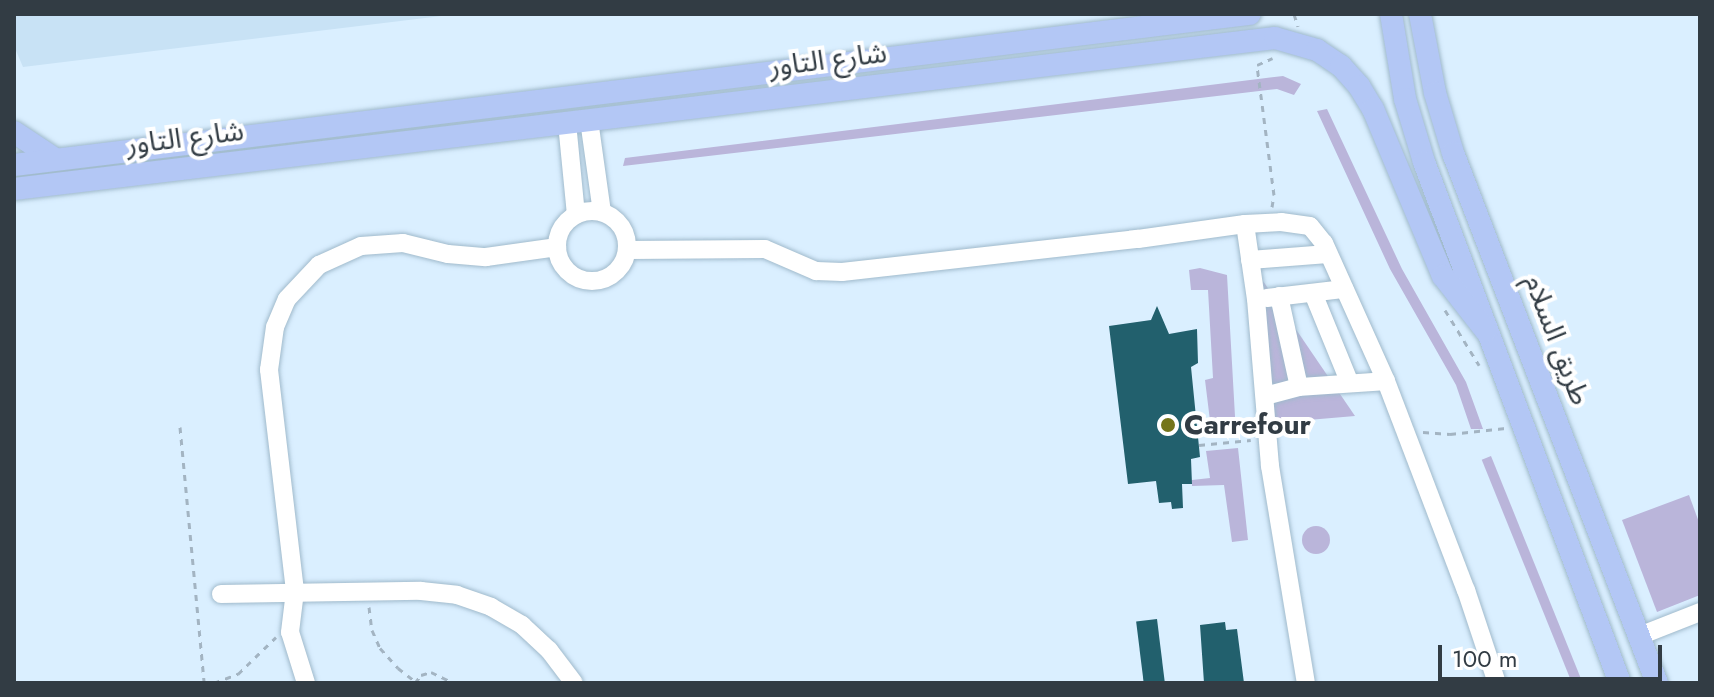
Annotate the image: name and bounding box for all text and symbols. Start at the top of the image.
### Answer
street label: شارع التاور [767,36,889,84]
street label: شارع التاور [124,114,246,162]
street label: طريق السلام [1517,270,1597,410]
place label: Carrefour [1184,408,1311,442]
marker: Carrefour [1159,416,1177,434]
scale bar [1442,629,1666,679]
text: 100 m [1452,641,1518,676]

